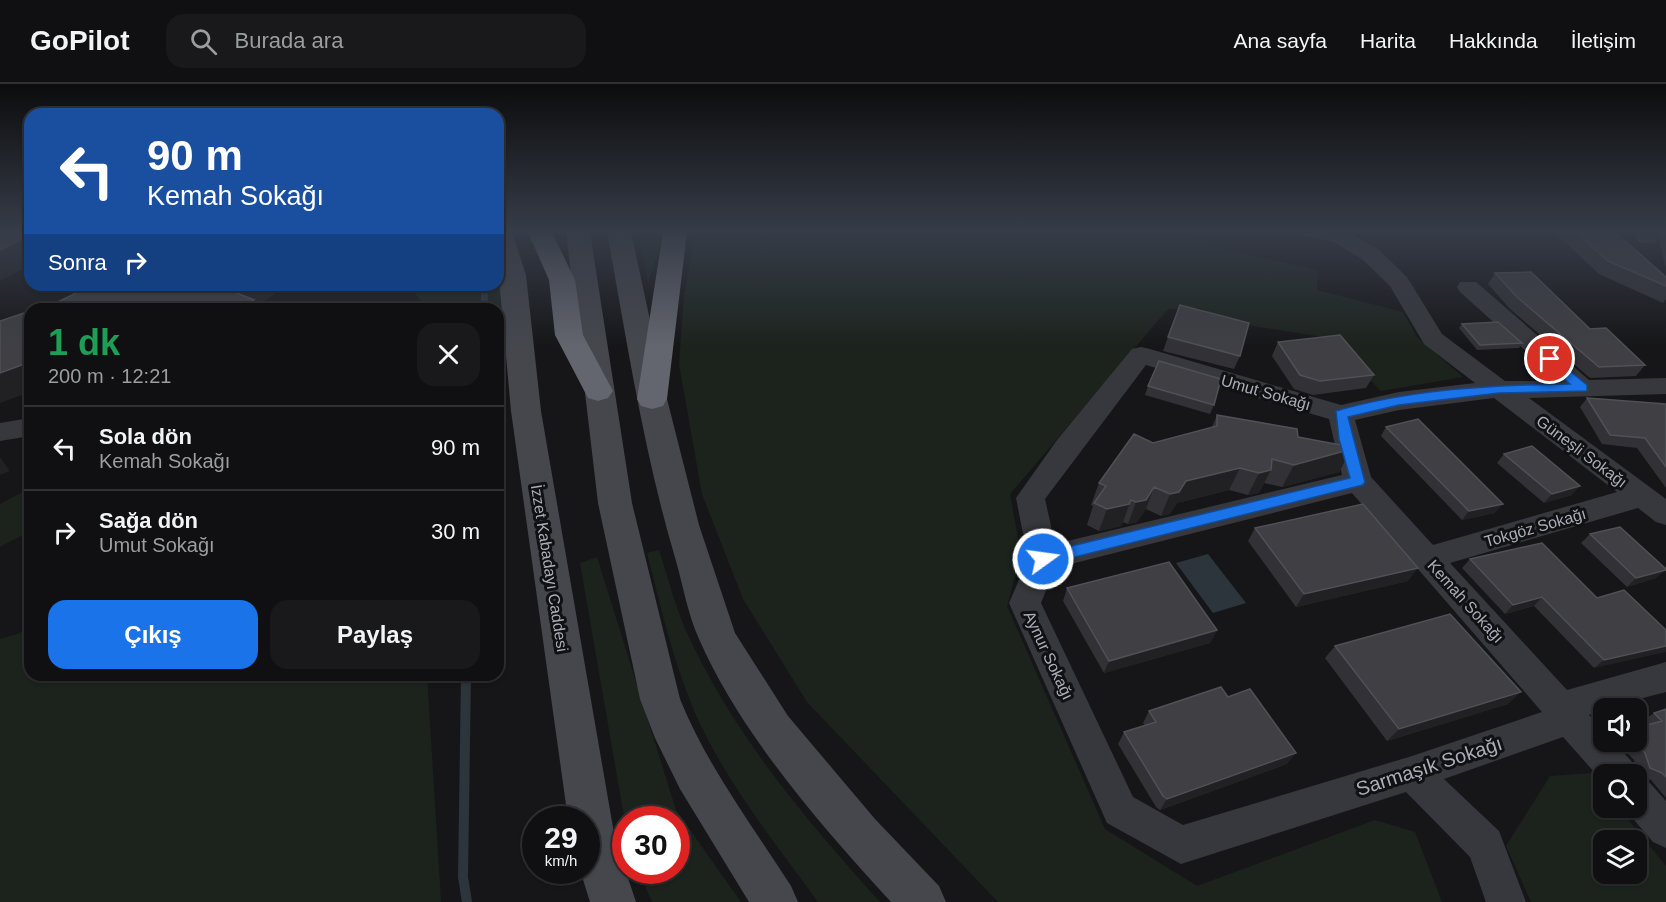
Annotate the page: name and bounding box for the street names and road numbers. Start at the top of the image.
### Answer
street label: Umut Sokağı [1219,372,1313,413]
street label: Güneşli Sokağı [1533,412,1630,491]
street label: İzzet Kabadayı Caddesi [528,483,572,653]
street label: Tokgöz Sokağı [1482,505,1588,550]
street label: Kemah Sokağı [1424,557,1507,646]
street label: Aynur Sokağı [1021,608,1076,702]
street label: Sarmaşık Sokağı [1353,732,1505,800]

